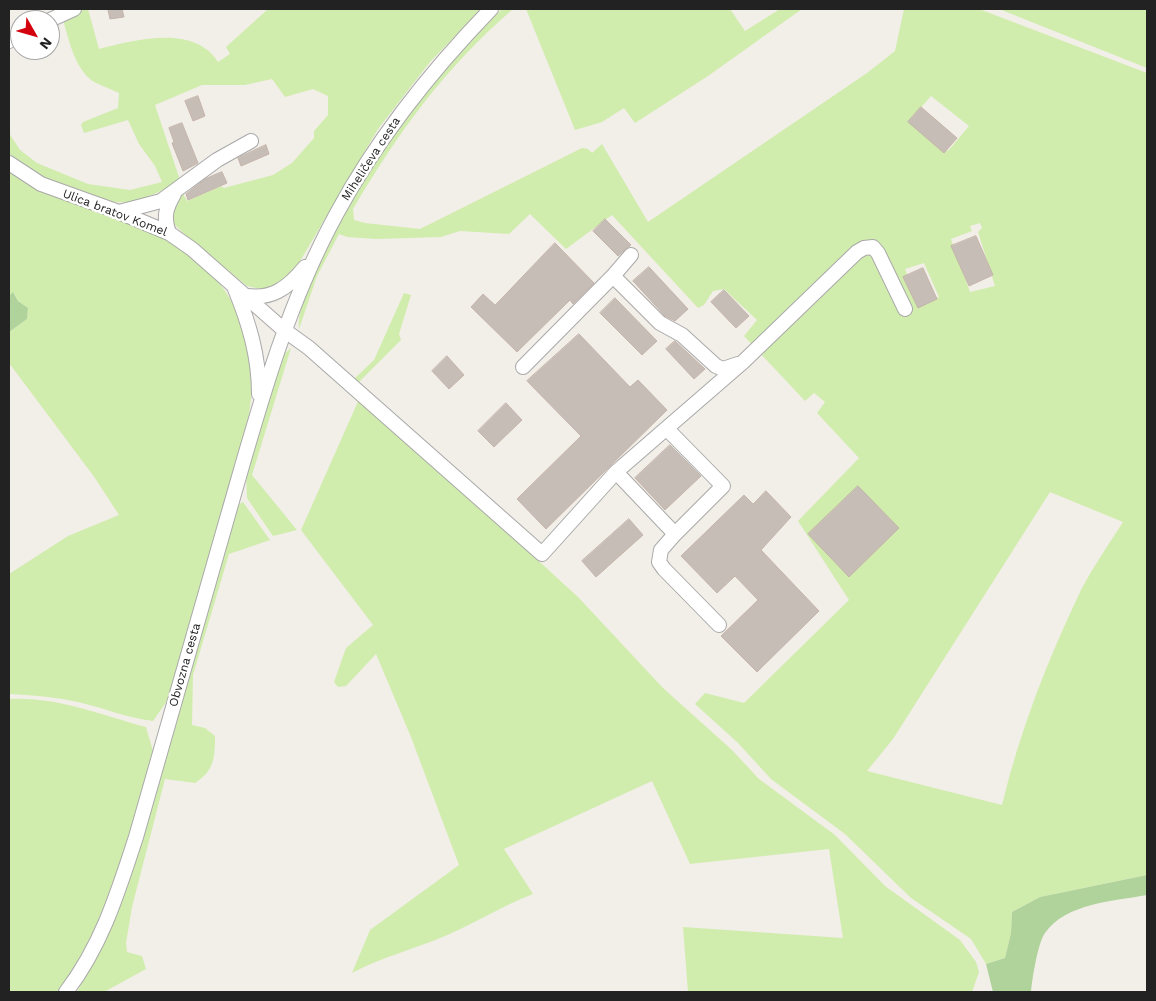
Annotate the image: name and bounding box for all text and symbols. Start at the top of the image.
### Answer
north arrow [10,10,60,60]
text: N [37,35,56,53]
street label: Miheličeva cesta [339,114,403,204]
street label: Ulica bratov Komel [61,186,169,240]
street label: Obvozna cesta [166,622,204,708]

